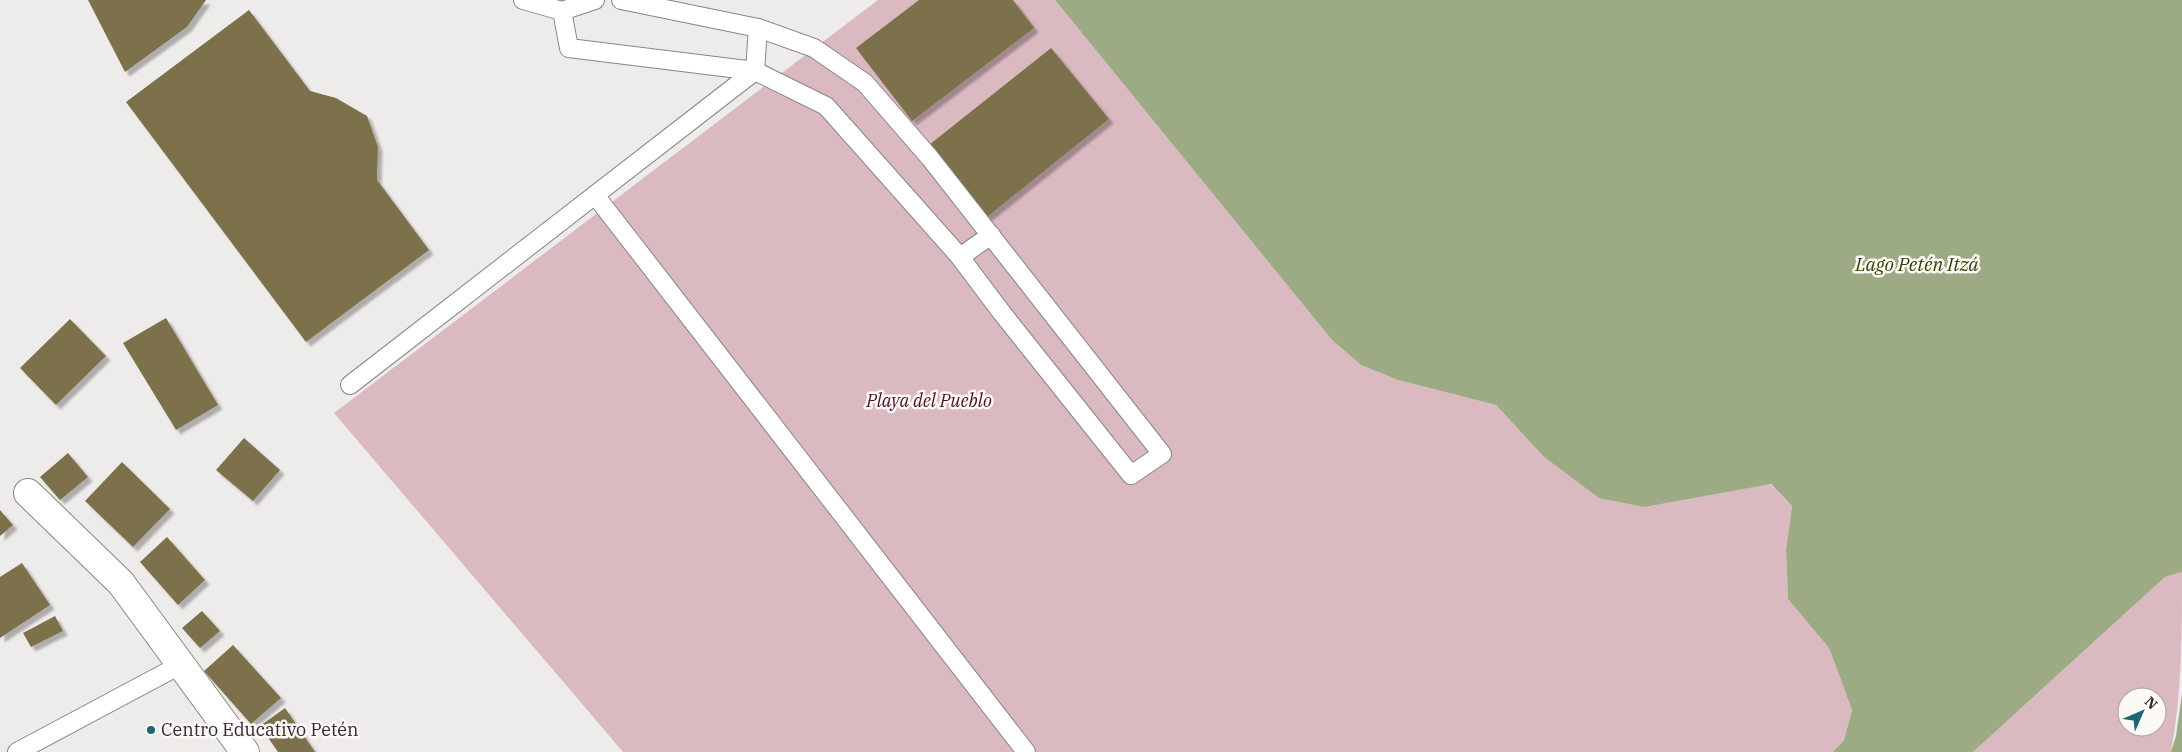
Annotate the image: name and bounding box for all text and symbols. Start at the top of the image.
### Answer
water label: Lago Petén Itzá [1854,252,1979,276]
park label: Playa del Pueblo [865,389,992,412]
north arrow [2117,687,2167,737]
text: N [2141,693,2161,713]
place label: Centro Educativo Petén [161,718,358,741]
marker: Centro Educativo Petén [145,724,157,736]

